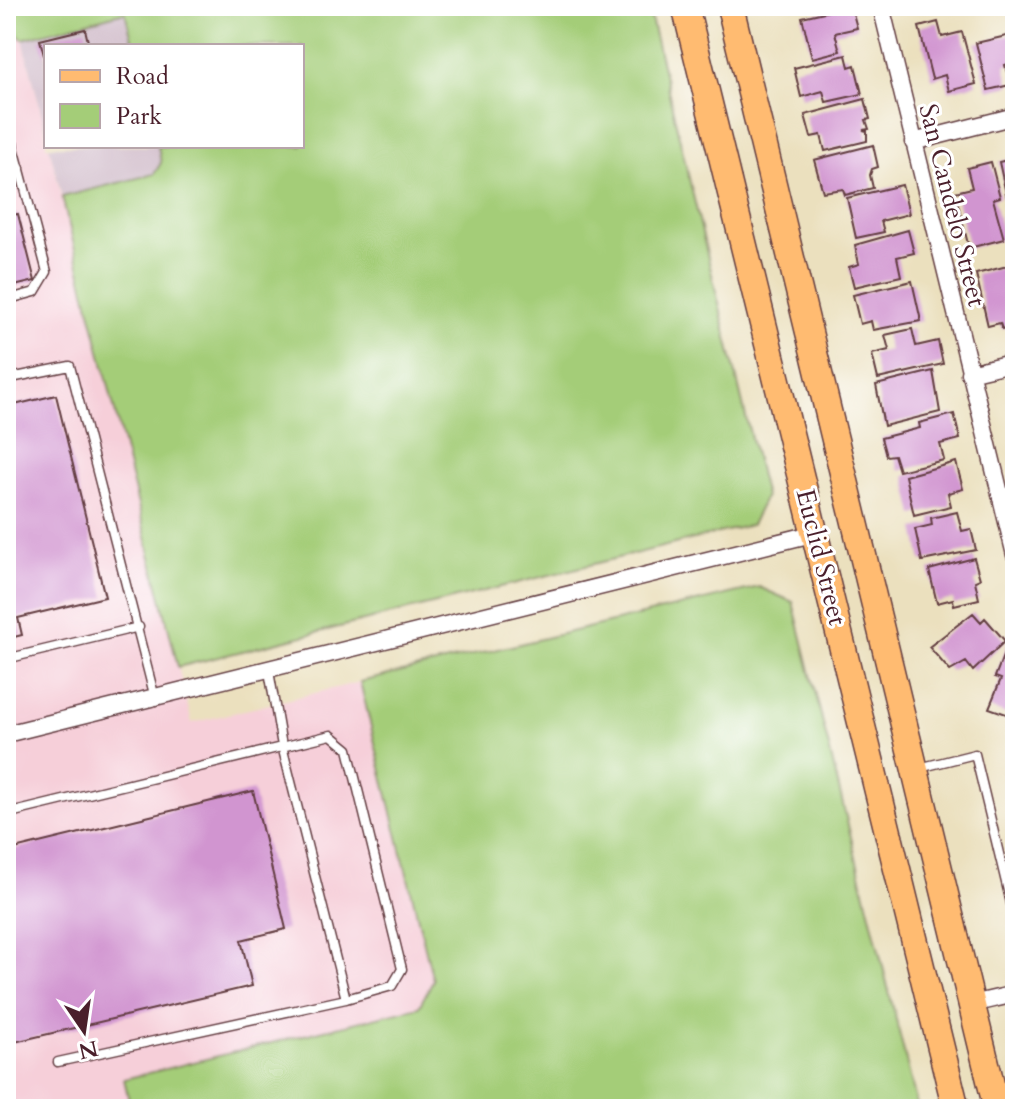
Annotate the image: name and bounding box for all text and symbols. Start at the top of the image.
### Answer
legend [44,44,304,148]
text: Road [116,60,169,93]
text: Park [116,100,162,133]
street label: San Candelo Street [910,100,995,310]
street label: Euclid Street [788,485,855,629]
north arrow [44,991,124,1071]
text: N [76,1033,101,1066]

